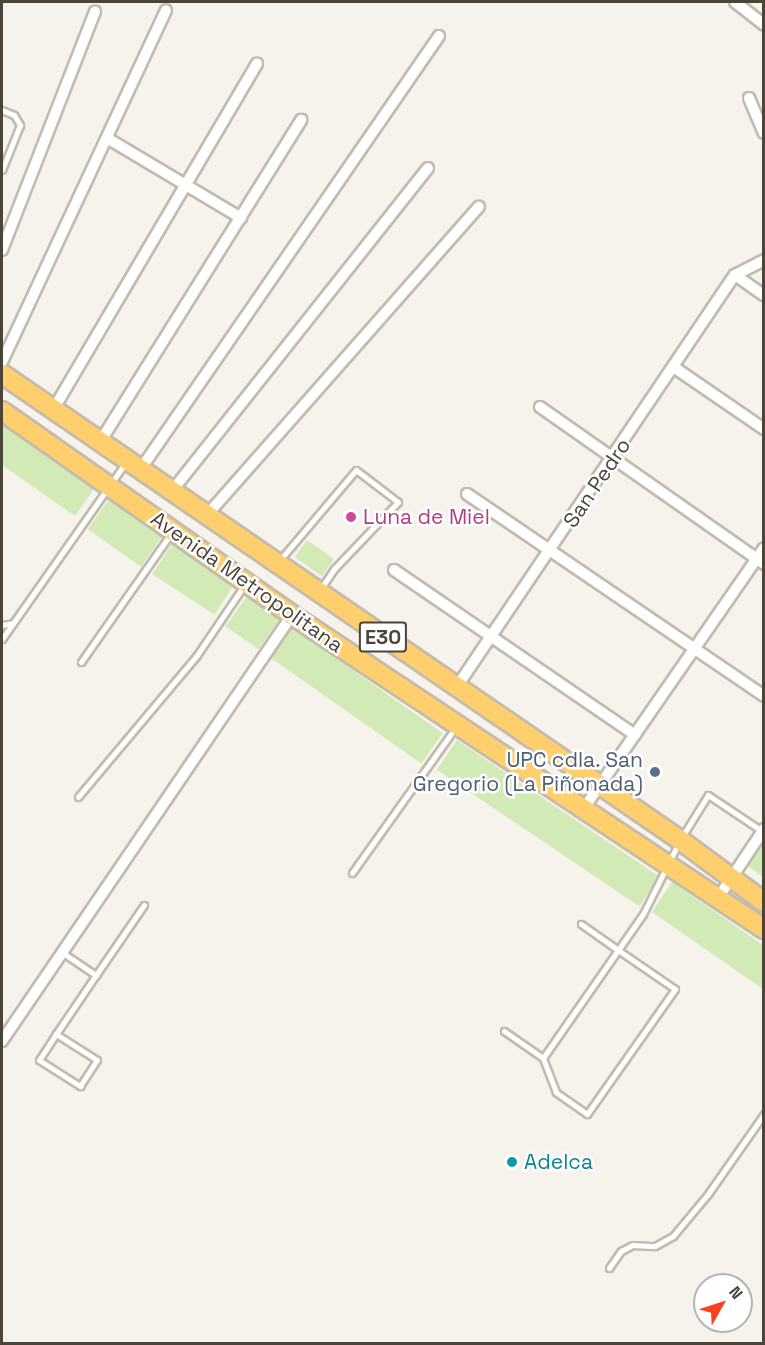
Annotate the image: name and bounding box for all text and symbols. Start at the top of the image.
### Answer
street label: San Pedro [558,434,636,532]
place label: Luna de Miel [363,504,490,530]
street label: Avenida Metropolitana [146,506,348,658]
marker: Luna de Miel [344,510,358,524]
road number: E30 [358,620,409,654]
place label: UPC cdla. San Gregorio (La Piñonada) [413,747,643,797]
marker: UPC cdla. San Gregorio (La Piñonada) [648,765,662,779]
place label: Adelca [524,1149,593,1175]
marker: Adelca [505,1155,519,1169]
north arrow [693,1273,753,1333]
text: N [724,1282,747,1303]

